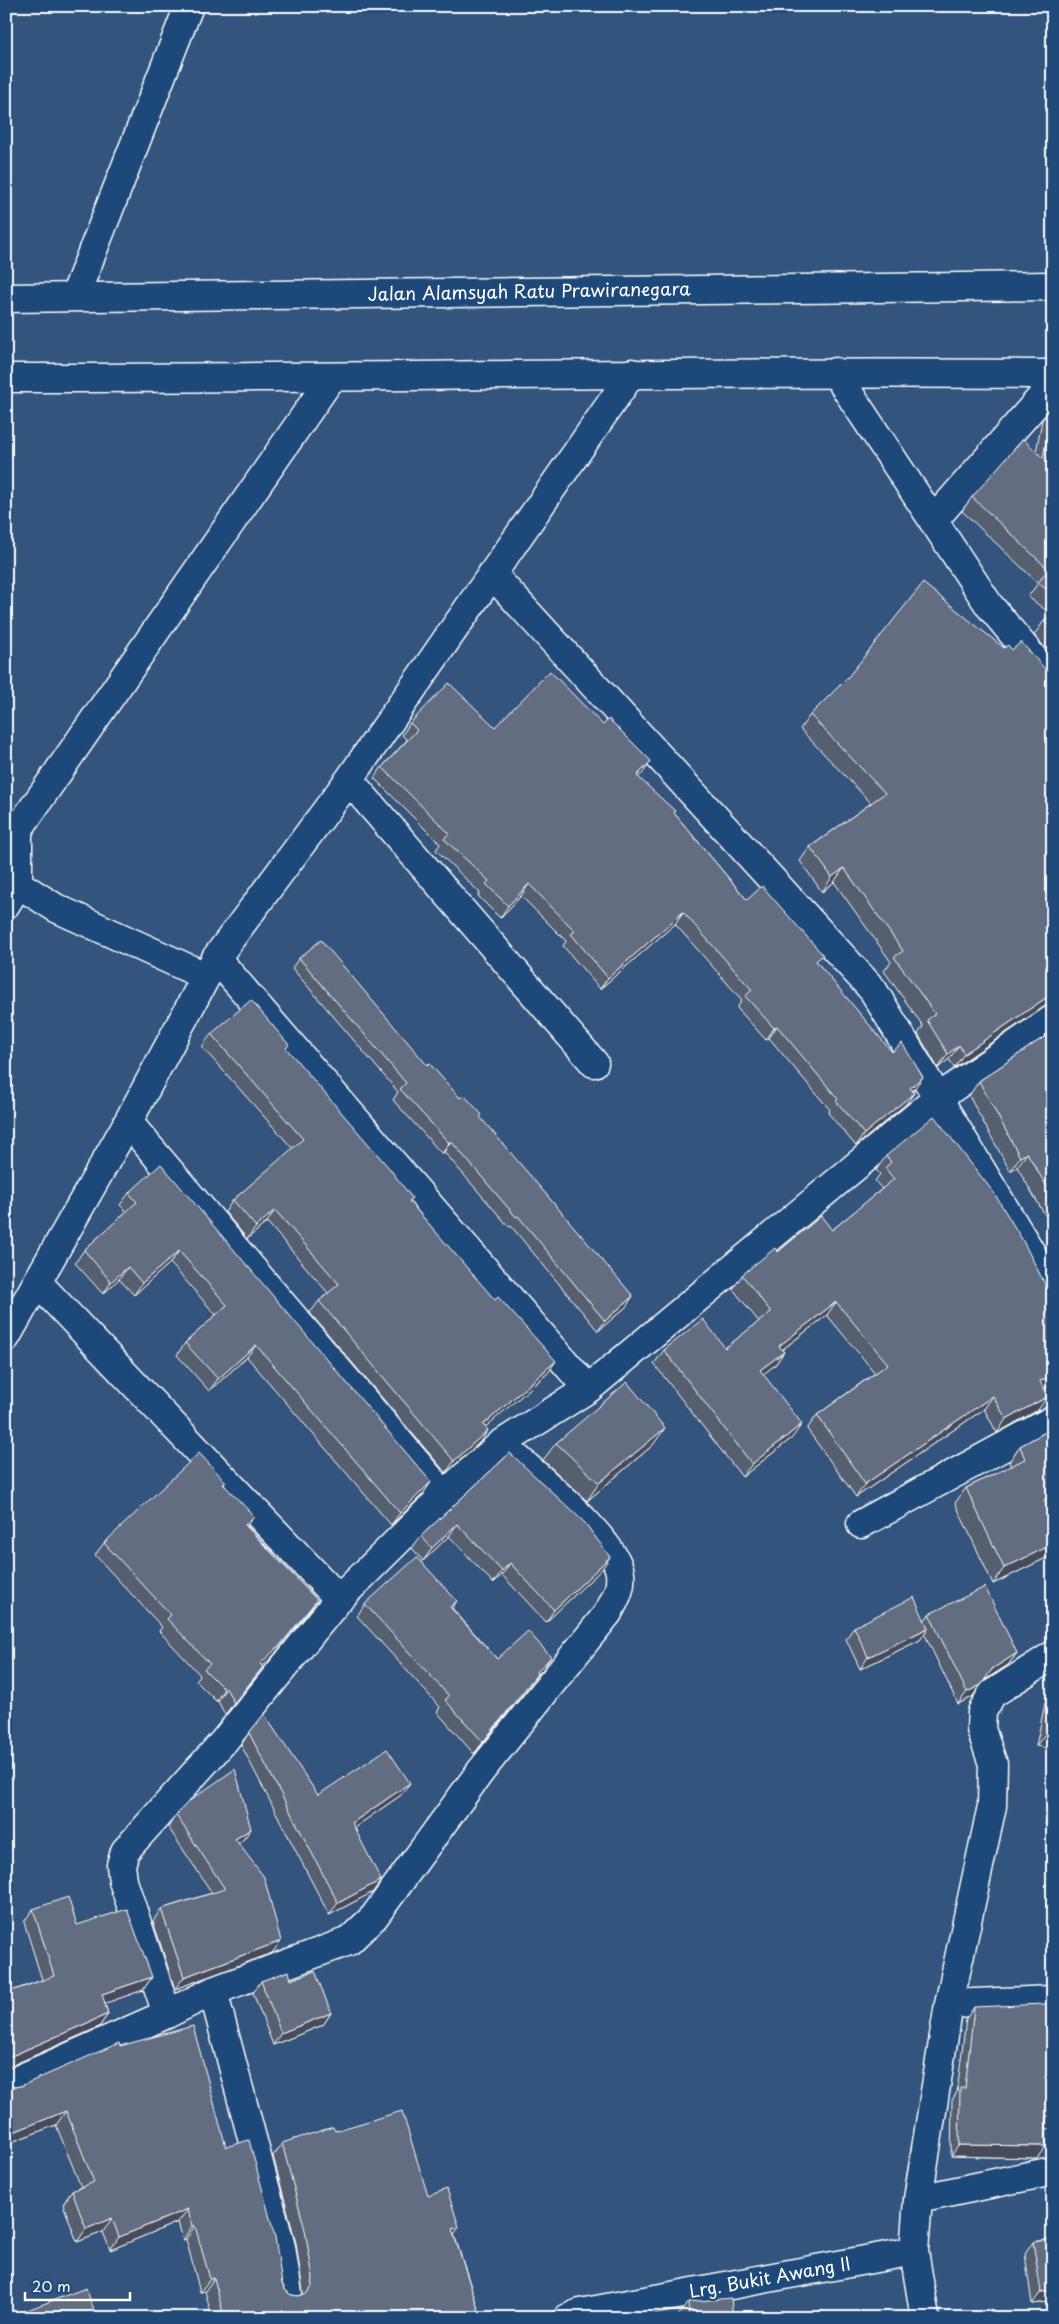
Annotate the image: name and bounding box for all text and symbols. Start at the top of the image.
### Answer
street label: Jalan Alamsyah Ratu Prawiranegara [367,274,691,307]
street label: Lrg. Bukit Awang II [687,2249,853,2304]
scale bar [25,2269,130,2301]
text: 20 m [32,2274,71,2297]

